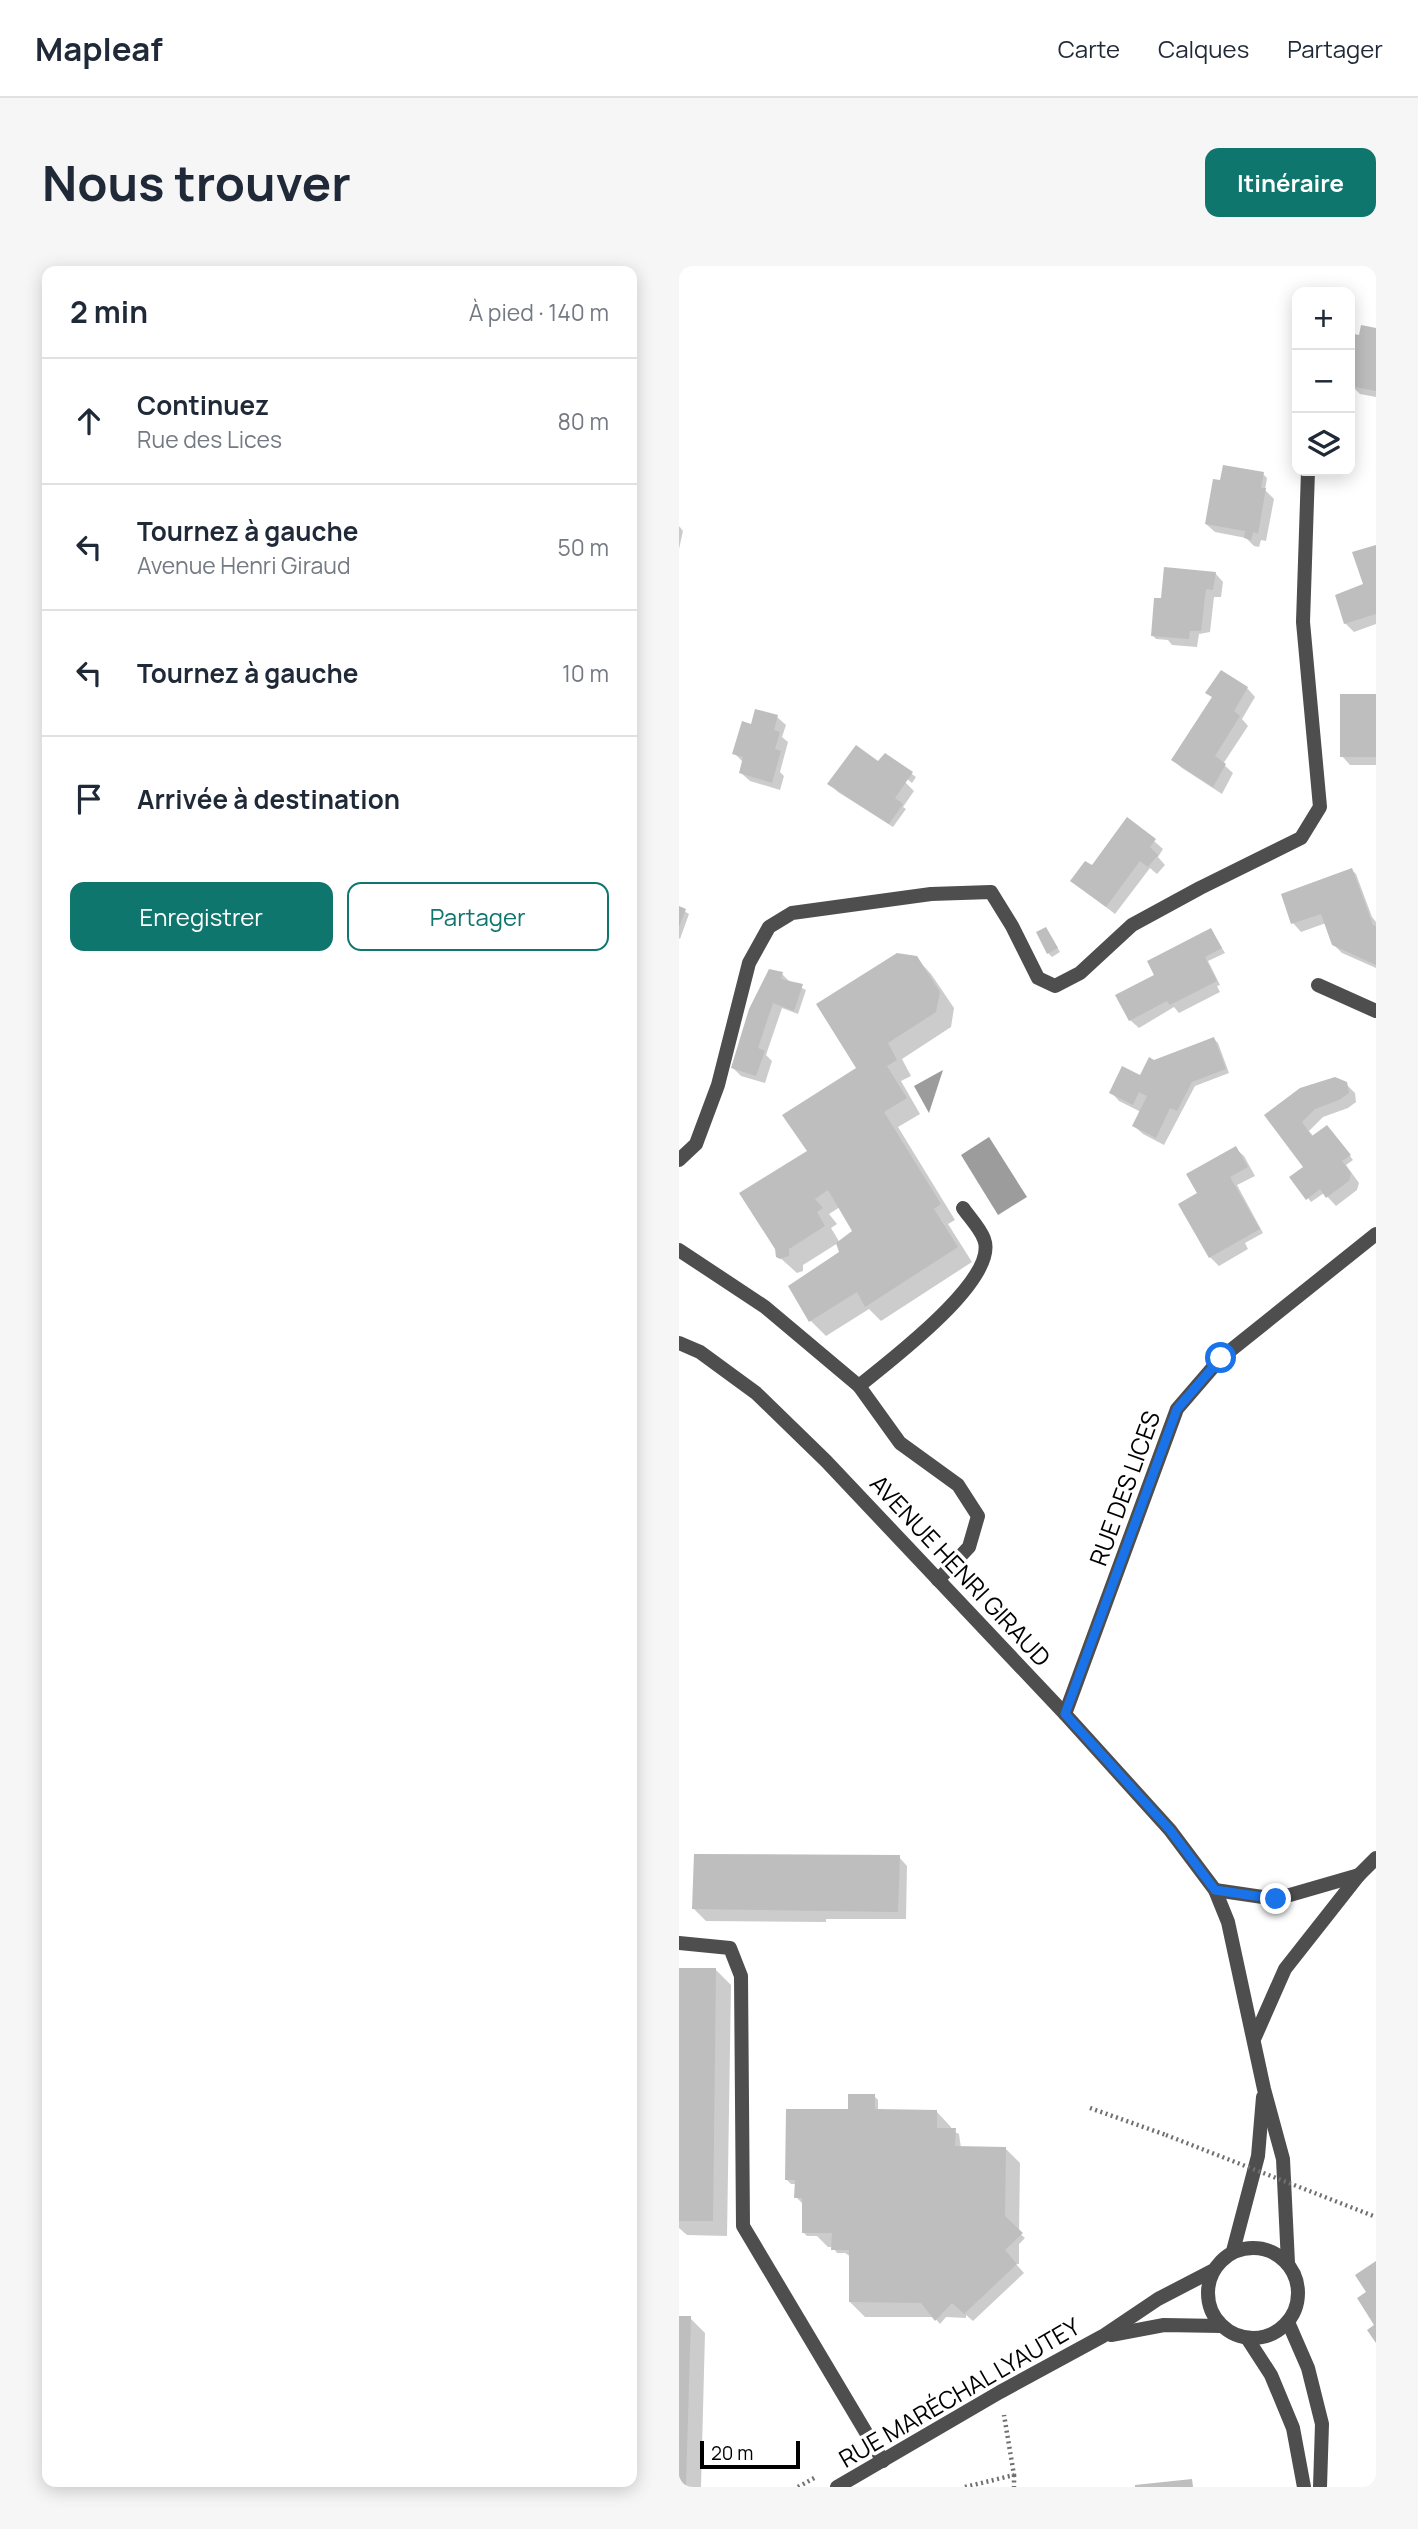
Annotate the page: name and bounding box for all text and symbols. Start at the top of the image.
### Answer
text: Mapleaf [35,26,163,71]
text: Carte [1058,32,1120,65]
text: Calques [1158,32,1249,65]
text: Partager [1287,32,1383,65]
button: Itinéraire [1205,148,1376,217]
text: Nous trouver [42,149,351,216]
map controls [1292,287,1355,476]
button: + [1292,287,1355,350]
text: 2 min [70,291,148,332]
text: À pied · 140 m [469,296,609,328]
button: − [1292,350,1355,413]
text: Continuez [137,387,269,423]
icon: ahead [70,402,108,440]
text: 80 m [558,405,609,437]
button: layers [1292,413,1355,476]
text: Rue des Lices [137,423,282,455]
text: Tournez à gauche [137,513,358,549]
icon: left [70,528,108,566]
text: 50 m [558,531,609,563]
text: Avenue Henri Giraud [137,549,351,581]
icon: left [70,654,108,692]
text: Tournez à gauche [137,655,358,691]
text: 10 m [562,657,609,689]
icon: arrive [70,780,108,818]
text: Arrivée à destination [137,781,400,817]
button: Enregistrer [70,882,333,951]
button: Partager [347,882,609,951]
route start [1205,1342,1236,1373]
street label: RUE DES LICES [1081,1406,1167,1570]
street label: AVENUE HENRI GIRAUD [863,1467,1059,1673]
route end [1260,1883,1291,1914]
street label: RUE MARÉCHAL LYAUTEY [832,2309,1086,2475]
scale bar [700,2438,800,2470]
text: 20 m [711,2440,753,2466]

